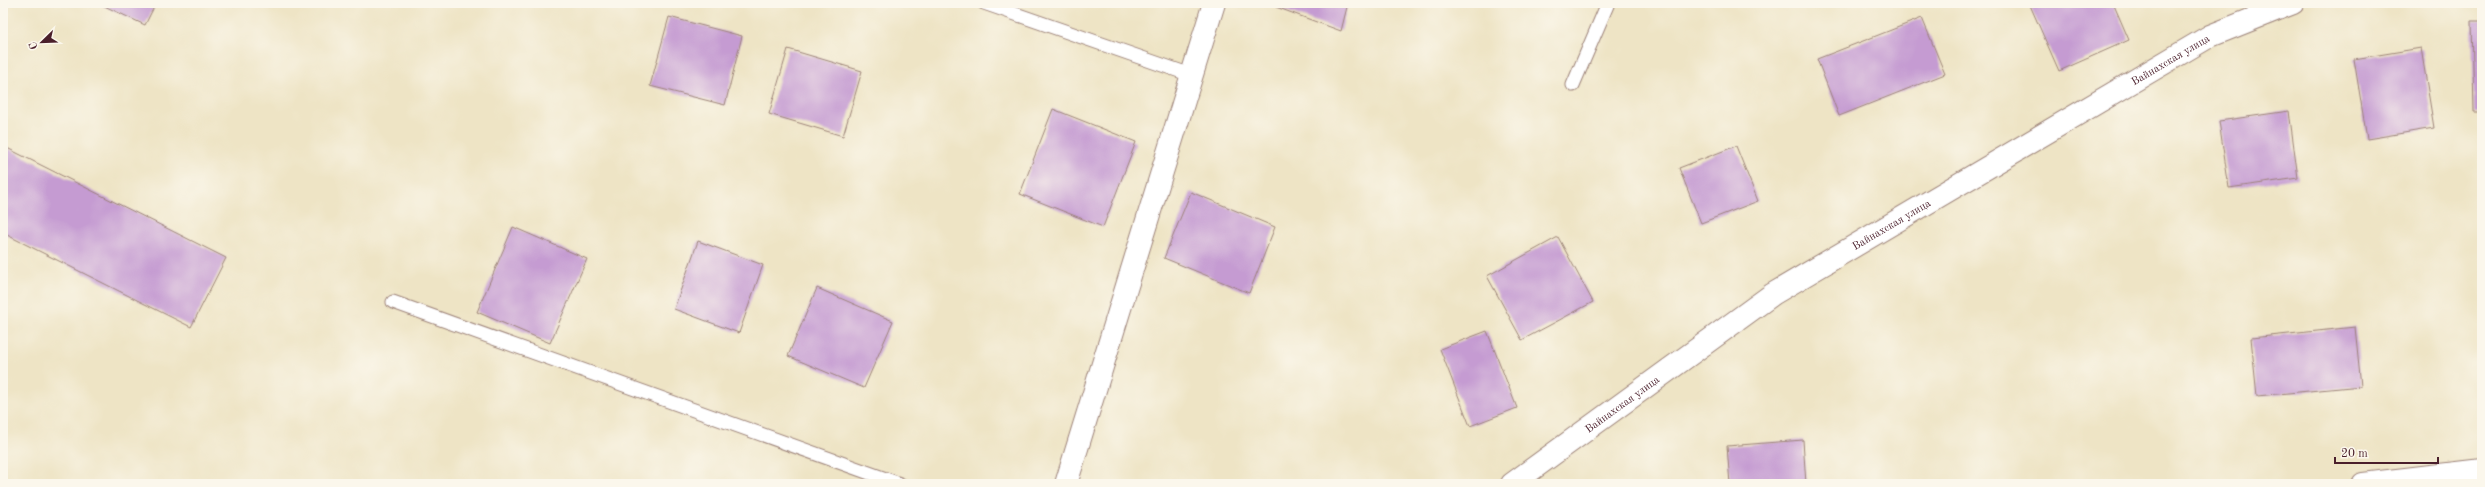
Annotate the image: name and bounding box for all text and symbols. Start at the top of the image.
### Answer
north arrow [22,22,62,62]
street label: Вайнахская улица [2130,33,2212,88]
text: С [28,40,41,51]
street label: Вайнахская улица [1851,198,1933,253]
street label: Вайнахская улица [1584,374,1662,436]
scale bar [2335,439,2438,465]
text: 20 m [2341,448,2368,460]

